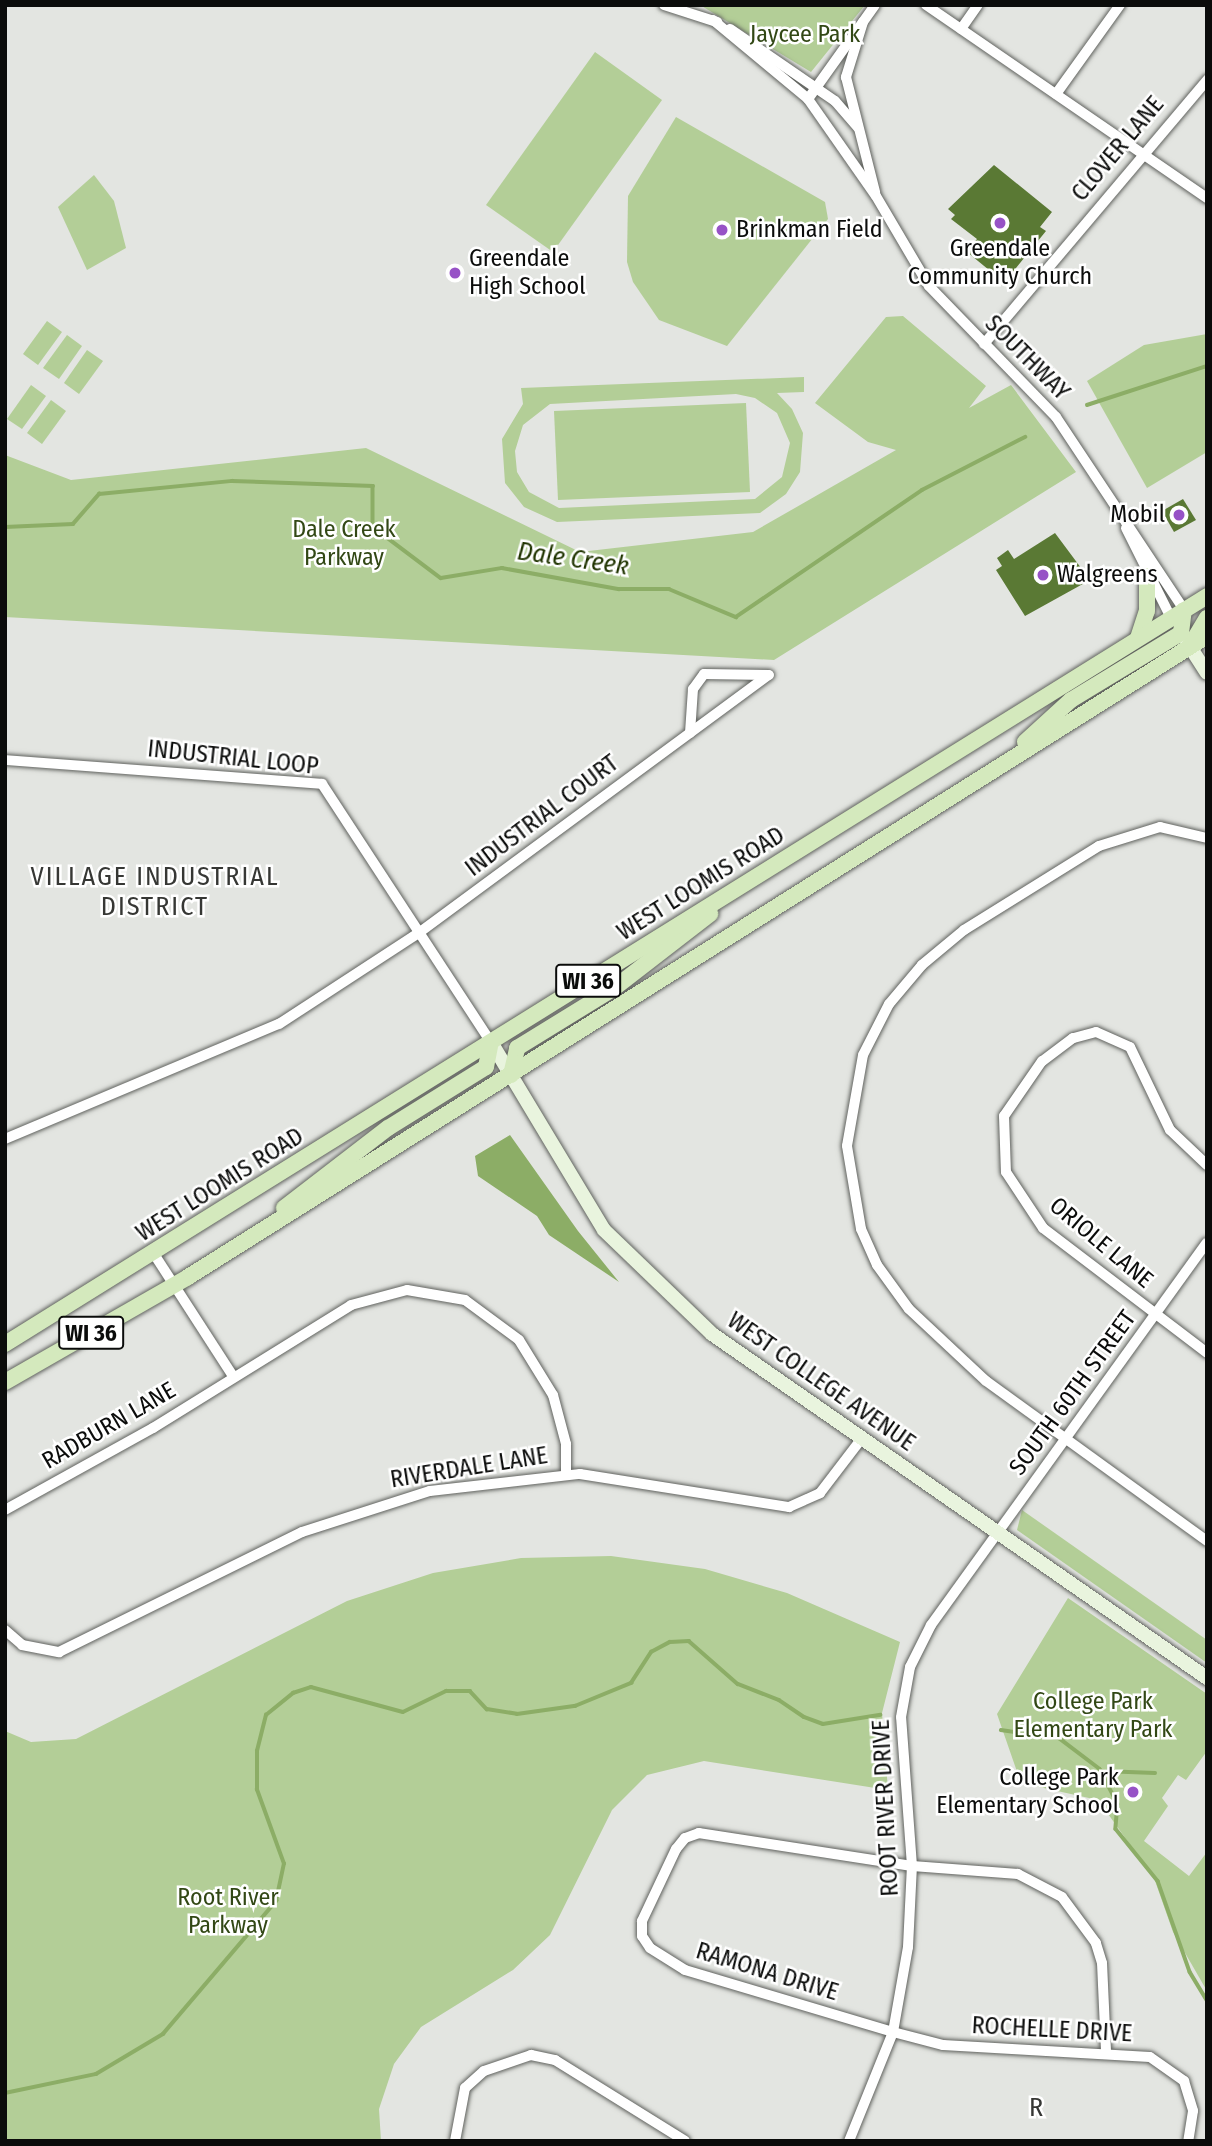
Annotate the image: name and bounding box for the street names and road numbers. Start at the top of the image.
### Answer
street label: CLOVER LANE [1066,91,1170,207]
street label: SOUTHWAY [979,310,1075,406]
street label: INDUSTRIAL LOOP [146,735,320,781]
street label: INDUSTRIAL COURT [460,749,624,883]
street label: WEST LOOMIS ROAD [612,821,790,947]
road number: WI 36 [555,962,621,1000]
street label: WEST LOOMIS ROAD [131,1122,309,1248]
street label: ORIOLE LANE [1043,1191,1159,1295]
street label: SOUTH 60TH STREET [1004,1305,1142,1481]
street label: WEST COLLEGE AVENUE [722,1306,920,1458]
road number: WI 36 [58,1314,124,1352]
street label: RADBURN LANE [37,1376,181,1476]
street label: RIVERDALE LANE [388,1441,550,1495]
street label: ROOT RIVER DRIVE [867,1719,905,1897]
street label: RAMONA DRIVE [692,1937,842,2007]
street label: ROCHELLE DRIVE [971,2011,1133,2049]

